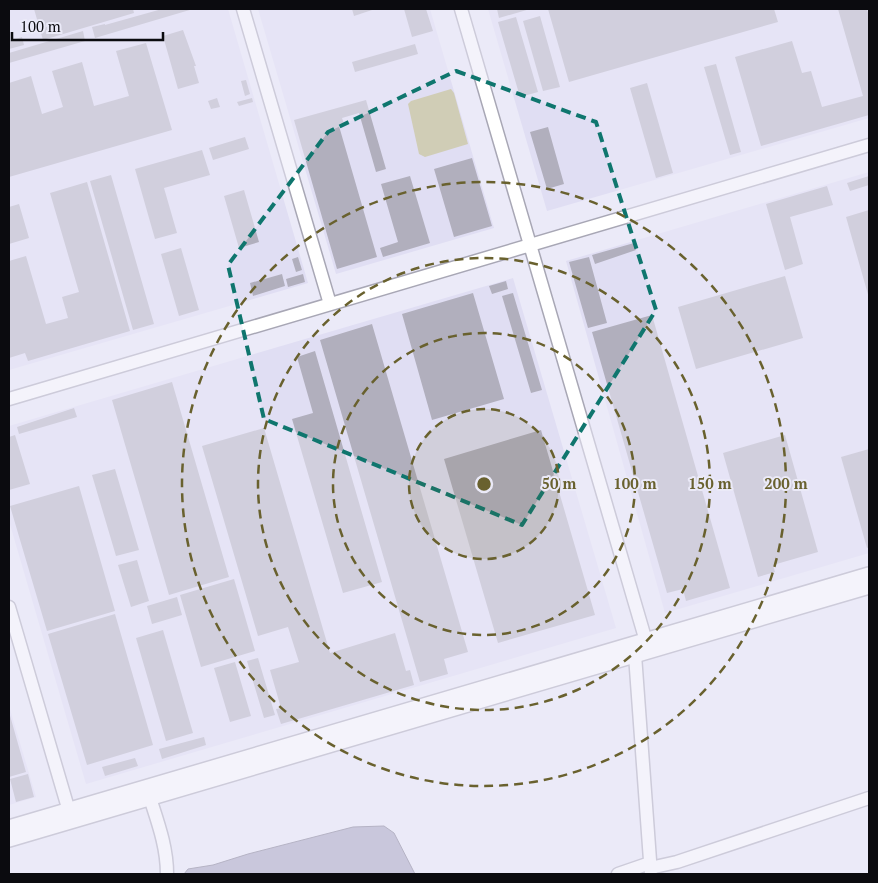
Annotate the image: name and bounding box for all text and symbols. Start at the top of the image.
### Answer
scale bar [12,10,164,42]
text: 100 m [20,16,61,36]
text: 50 m [542,473,577,493]
text: 100 m [613,473,657,493]
text: 150 m [688,473,732,493]
text: 200 m [764,473,808,493]
centre of rings [475,475,493,493]

